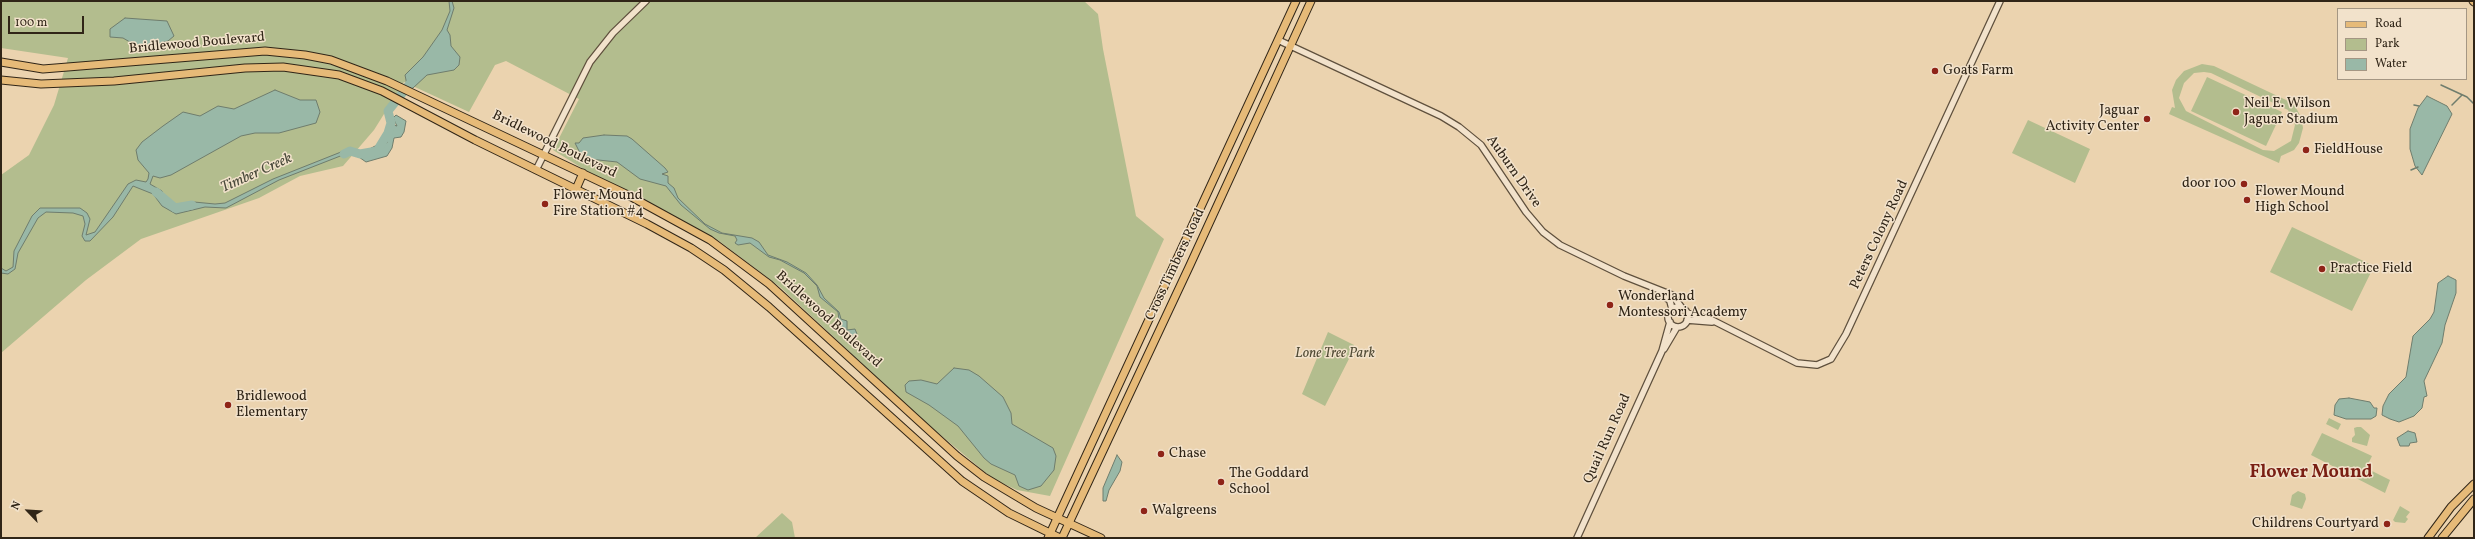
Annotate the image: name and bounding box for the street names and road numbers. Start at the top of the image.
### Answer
street label: Bridlewood Boulevard [128,30,266,58]
street label: Bridlewood Boulevard [489,108,619,182]
street label: Auburn Drive [1482,133,1544,211]
street label: Peters Colony Road [1847,178,1913,292]
street label: Cross Timbers Road [1143,206,1209,324]
street label: Bridlewood Boulevard [772,268,884,372]
street label: Quail Run Road [1581,391,1635,487]

